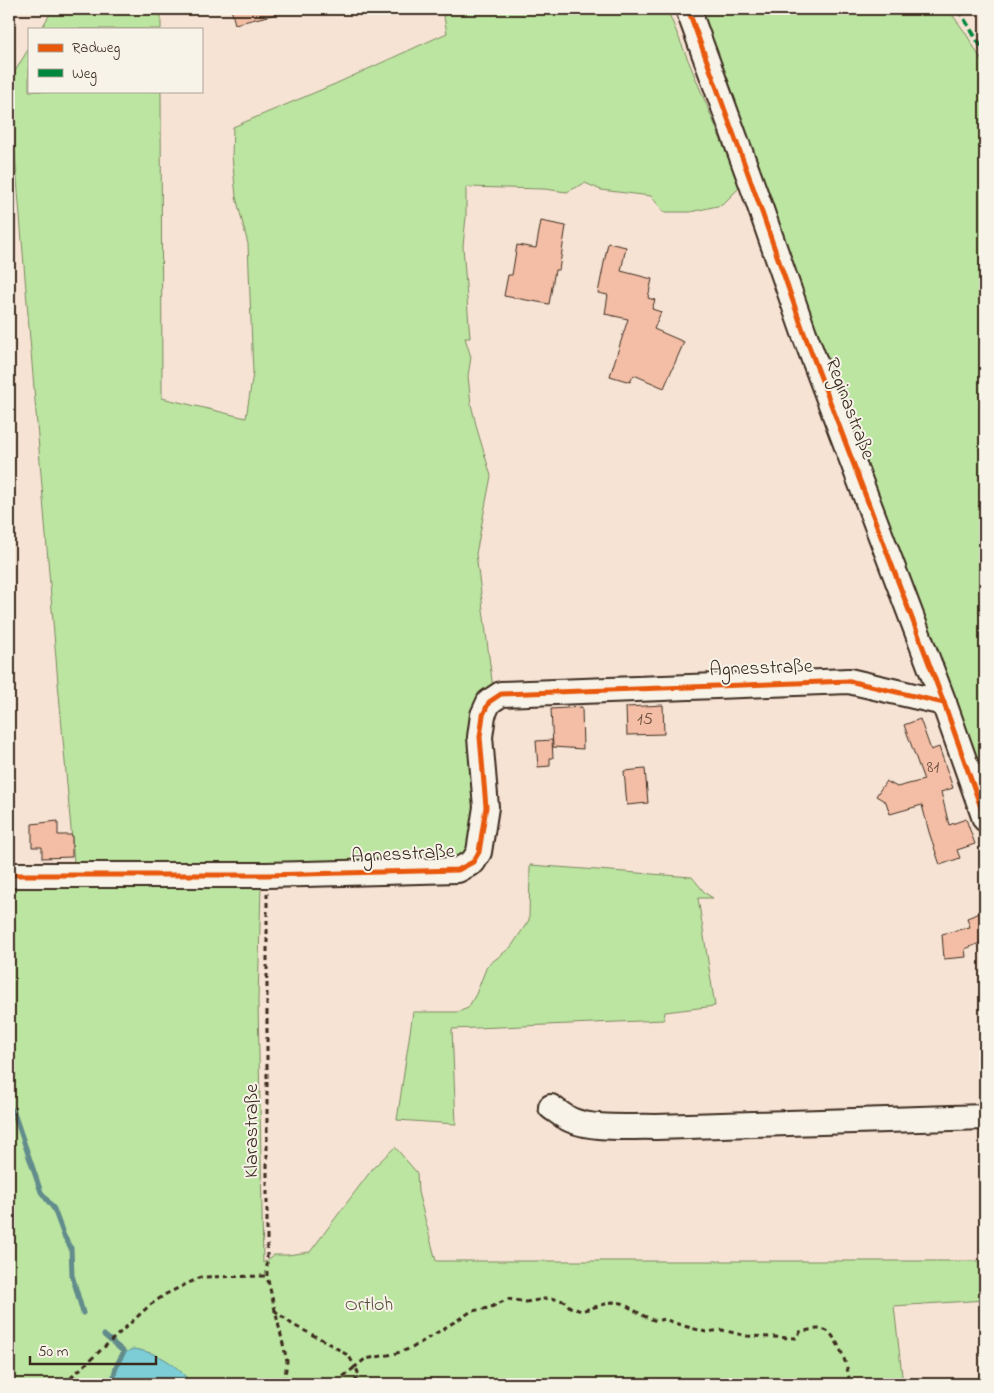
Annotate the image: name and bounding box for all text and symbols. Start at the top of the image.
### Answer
legend [28,28,202,92]
text: Radweg [72,37,120,60]
text: Weg [72,63,97,86]
street label: Reginastraße [815,354,882,464]
street label: Agnesstraße [709,653,813,686]
house number: 15 [637,707,653,733]
house number: 81 [927,755,940,781]
street label: Agnesstraße [350,838,456,873]
street label: Klarastraße [238,1084,267,1178]
park label: Ortloh [345,1291,393,1320]
scale bar [30,1333,156,1365]
text: 50 m [38,1341,69,1363]

